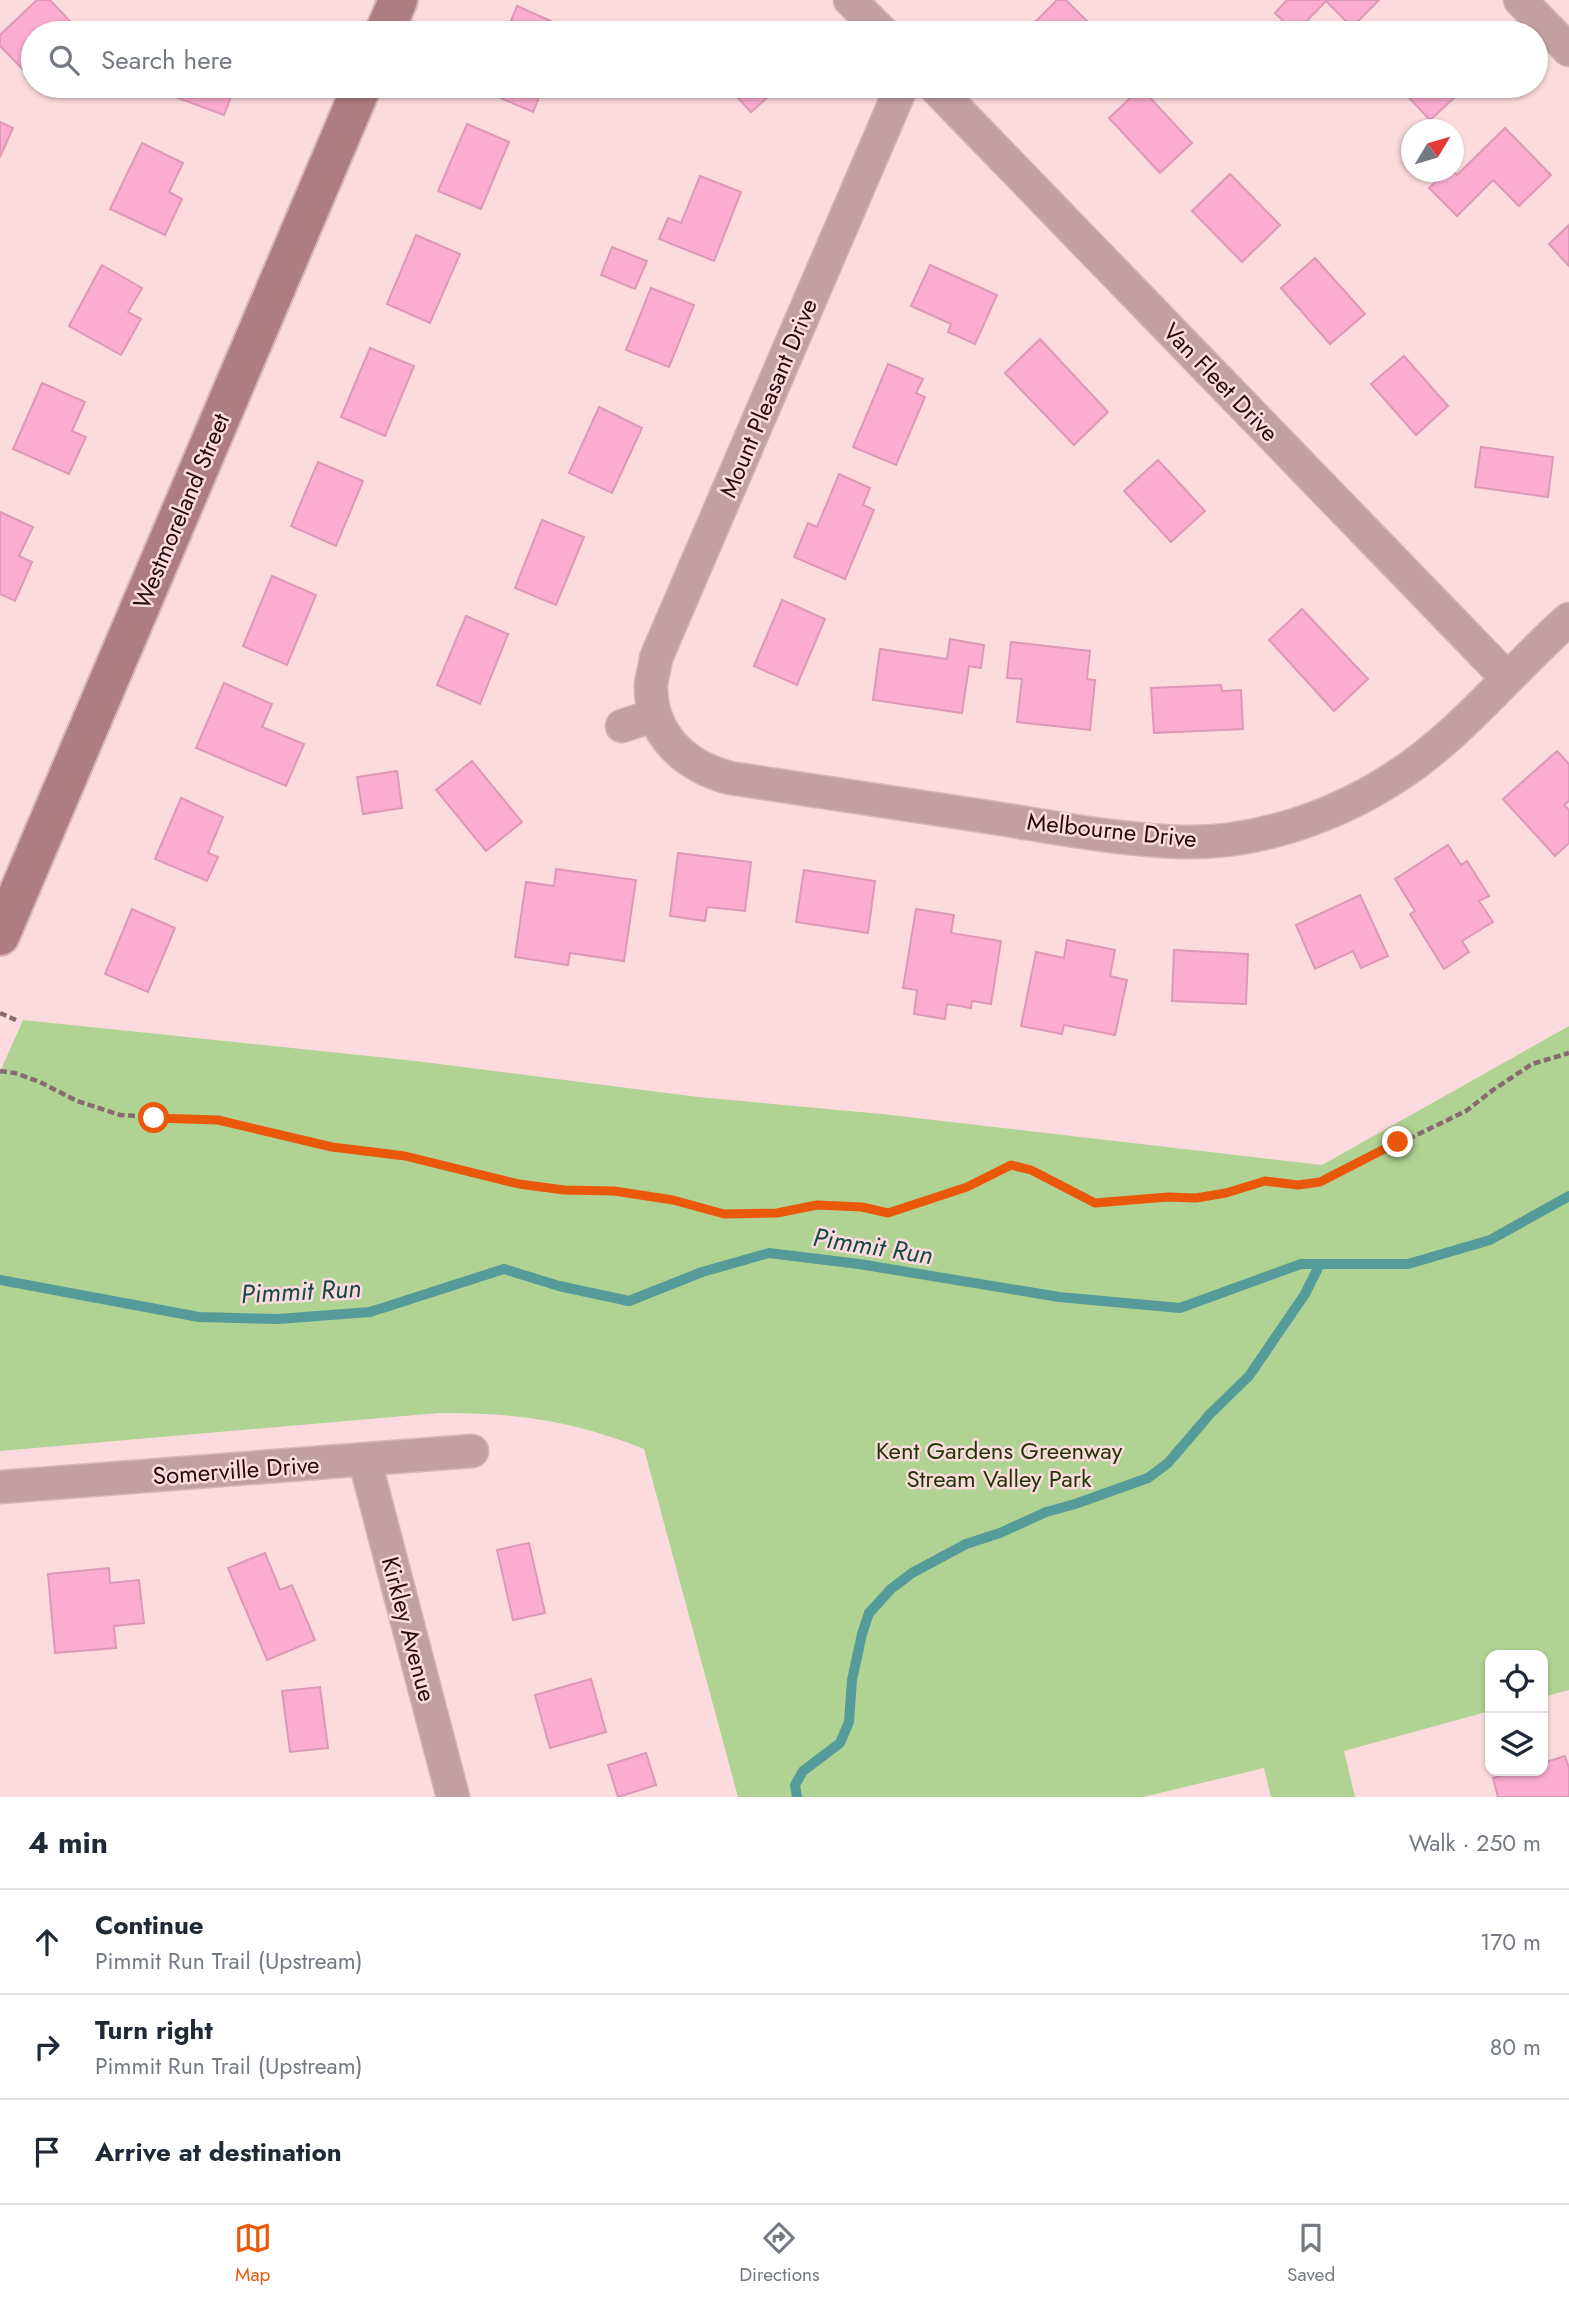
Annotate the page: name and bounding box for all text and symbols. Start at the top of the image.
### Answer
search box [21,21,1548,98]
icon: search [45,41,83,79]
text: Search here [101,41,233,79]
north arrow [1401,119,1464,182]
street label: Mount Pleasant Drive [710,293,826,503]
street label: Van Fleet Drive [1155,315,1287,449]
street label: Westmoreland Street [124,408,238,614]
street label: Melbourne Drive [1025,804,1199,856]
route start [138,1102,169,1133]
route end [1382,1126,1413,1157]
water label: Pimmit Run [810,1218,936,1274]
water label: Pimmit Run [240,1269,362,1313]
park label: Kent Gardens Greenway Stream Valley Park [876,1433,1123,1496]
street label: Somerville Drive [151,1447,321,1493]
street label: Kirkley Avenue [373,1553,445,1705]
map controls [1485,1650,1548,1776]
button: locate [1485,1650,1548,1713]
button: layers [1485,1713,1548,1776]
text: 4 min [28,1821,108,1864]
text: Walk · 250 m [1409,1826,1541,1860]
text: Continue [95,1906,204,1944]
icon: ahead [28,1923,66,1961]
text: 170 m [1480,1925,1541,1959]
text: Pimmit Run Trail (Upstream) [95,1944,363,1978]
text: Turn right [95,2011,213,2049]
icon: right [28,2028,66,2066]
text: 80 m [1490,2030,1541,2064]
text: Pimmit Run Trail (Upstream) [95,2049,363,2083]
icon: arrive [28,2133,66,2171]
text: Arrive at destination [95,2133,342,2171]
tab: Map [234,2219,272,2288]
tab: Directions [739,2219,820,2288]
tab: Saved [1287,2219,1335,2288]

